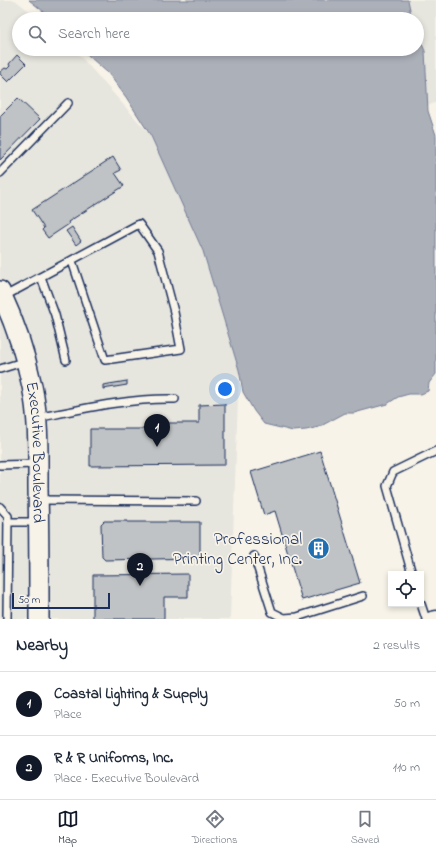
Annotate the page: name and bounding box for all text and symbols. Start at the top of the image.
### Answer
search box [12,12,424,56]
icon: search [26,23,48,45]
text: Search here [58,23,130,45]
street label: Executive Boulevard [19,379,51,524]
your location [215,379,235,399]
pin: 1 [144,414,170,447]
place label: Professional Printing Center, Inc. [173,527,303,574]
building icon: Professional Printing Center, Inc. [305,536,331,562]
pin: 2 [127,553,153,586]
map controls [388,571,424,607]
button: locate [388,571,424,607]
scale bar [12,591,110,610]
text: 50 m [18,592,40,608]
text: Nearby [16,633,68,658]
text: 2 results [373,636,420,655]
text: Coastal Lighting & Supply [54,683,208,705]
text: 1 [27,694,31,713]
text: 50 m [394,694,420,713]
text: Place [54,705,82,724]
text: R & R Uniforms, Inc. [54,747,173,769]
text: 2 [26,758,32,777]
text: 110 m [393,758,420,777]
text: Place · Executive Boulevard [54,769,199,788]
tab: Map [57,808,79,848]
tab: Directions [192,808,237,848]
tab: Saved [351,808,379,848]

